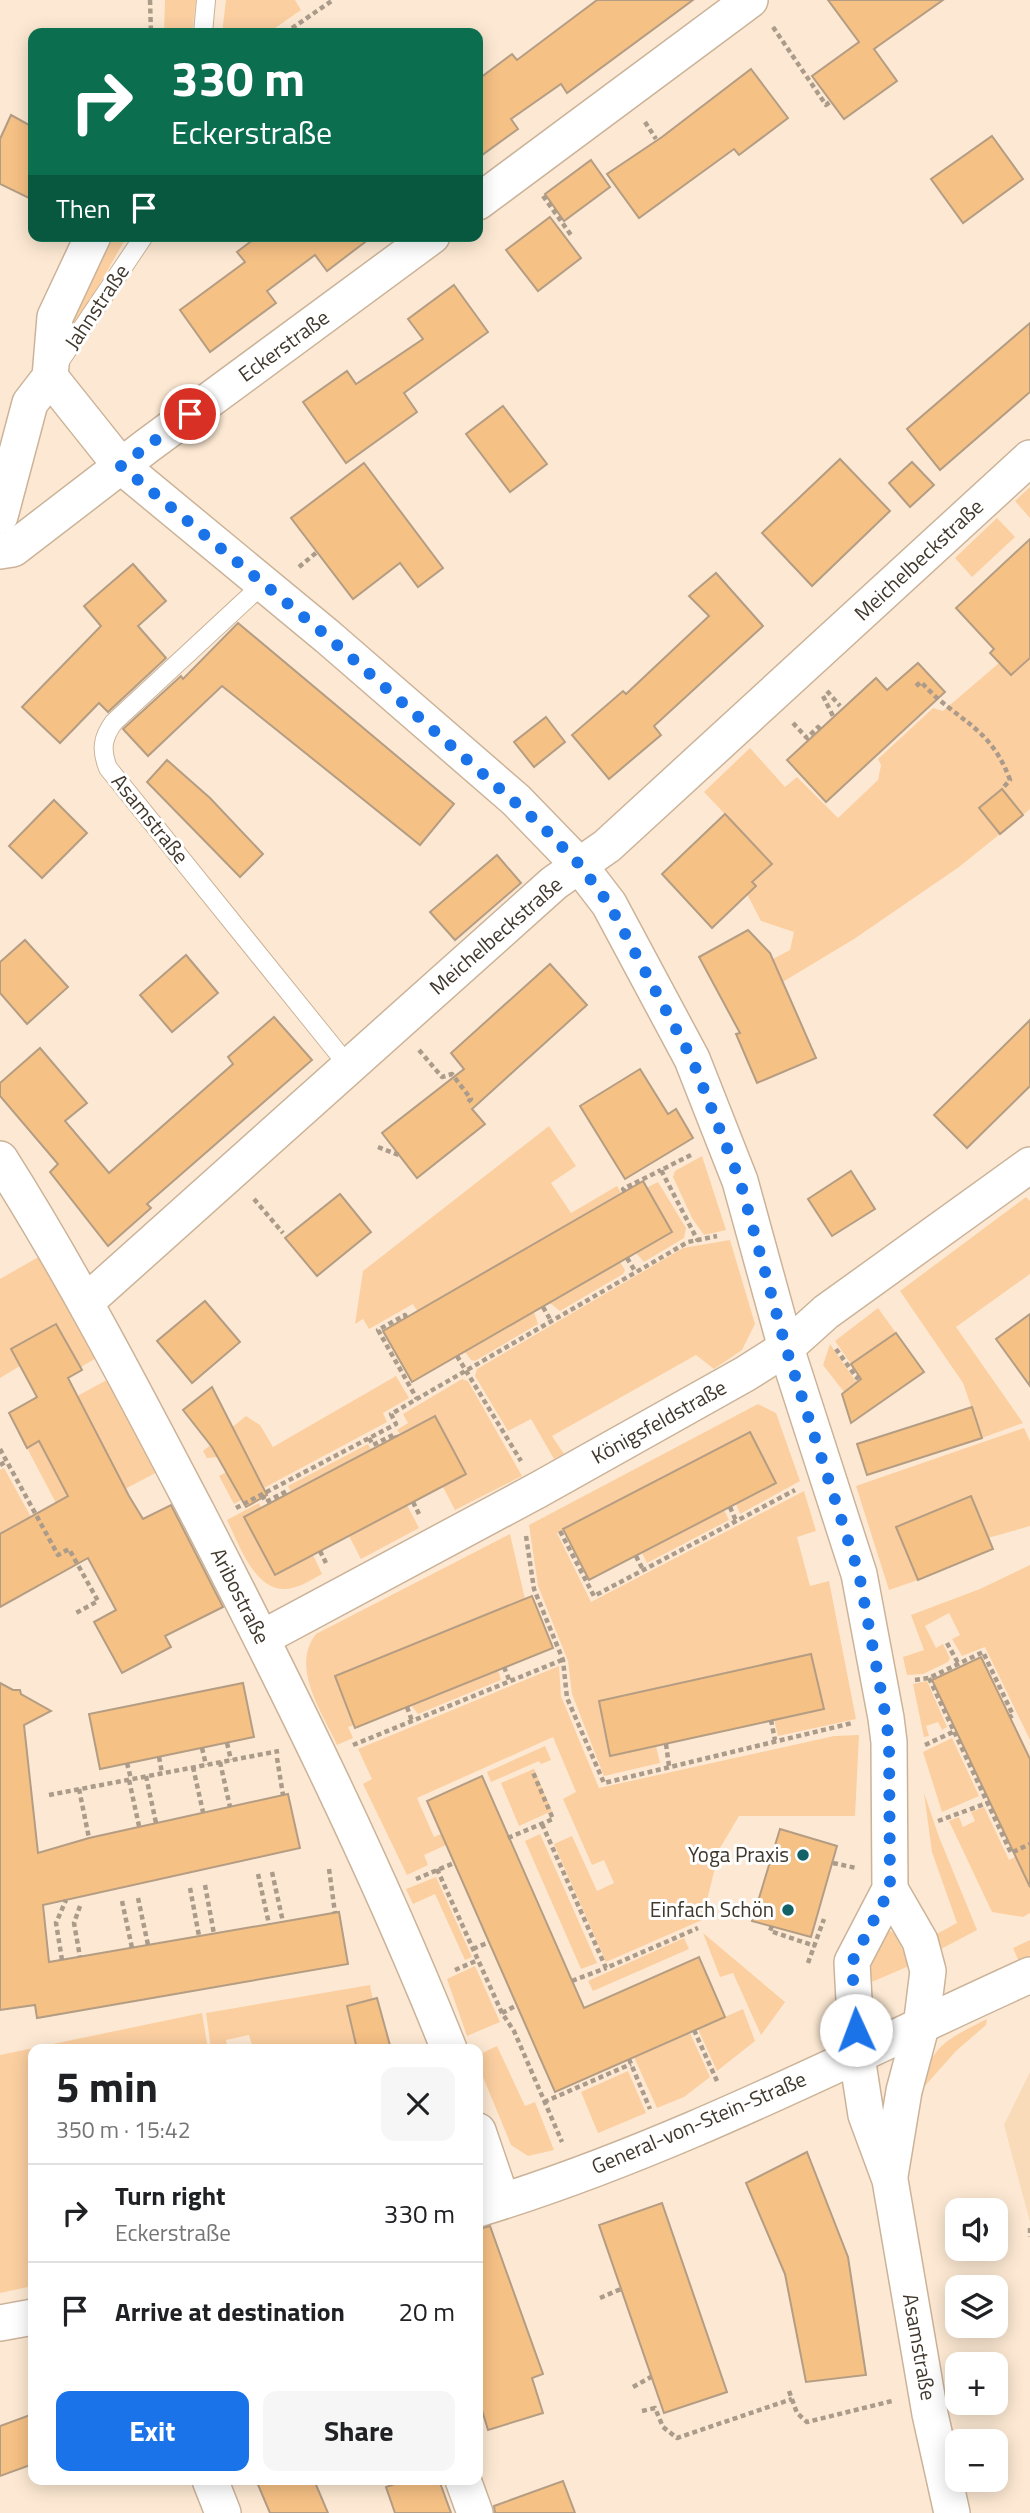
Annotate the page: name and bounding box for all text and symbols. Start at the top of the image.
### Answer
text: 330 m [171,40,305,115]
icon: right [56,56,147,147]
text: Eckerstraße [171,108,332,156]
text: Then [56,189,111,228]
icon: arrive [125,189,163,227]
street label: Jahnstraße [56,257,136,355]
street label: Eckerstraße [231,301,336,389]
pin [160,384,220,444]
icon: arrive [171,395,209,433]
street label: Meichelbeckstraße [846,491,990,628]
street label: Asamstraße [104,766,197,870]
street label: Meichelbeckstraße [422,868,569,1002]
street label: Königsfeldstraße [585,1371,732,1471]
street label: Aribostraße [203,1542,279,1649]
place label: Yoga Praxis [688,1838,789,1870]
marker: Yoga Praxis [795,1847,811,1863]
place label: Einfach Schön [650,1893,774,1925]
marker: Einfach Schön [780,1902,796,1918]
position arrow [819,1993,893,2067]
text: 5 min [56,2054,158,2118]
street label: General-von-Stein-Straße [586,2062,811,2182]
button: close [381,2067,455,2141]
text: 350 m · 15:42 [56,2112,191,2147]
text: Turn right [115,2176,226,2215]
icon: right [56,2194,94,2232]
text: 330 m [384,2194,455,2233]
map controls [945,2198,1008,2492]
button: sound [945,2198,1008,2261]
text: Eckerstraße [115,2215,231,2250]
button: layers [945,2275,1008,2338]
street label: Asamstraße [895,2291,945,2403]
icon: arrive [56,2292,94,2330]
text: Arrive at destination [115,2292,345,2331]
text: 20 m [398,2292,455,2331]
button: + [945,2352,1008,2415]
button: Exit [56,2391,249,2471]
button: Share [263,2391,455,2471]
button: − [945,2429,1008,2492]

